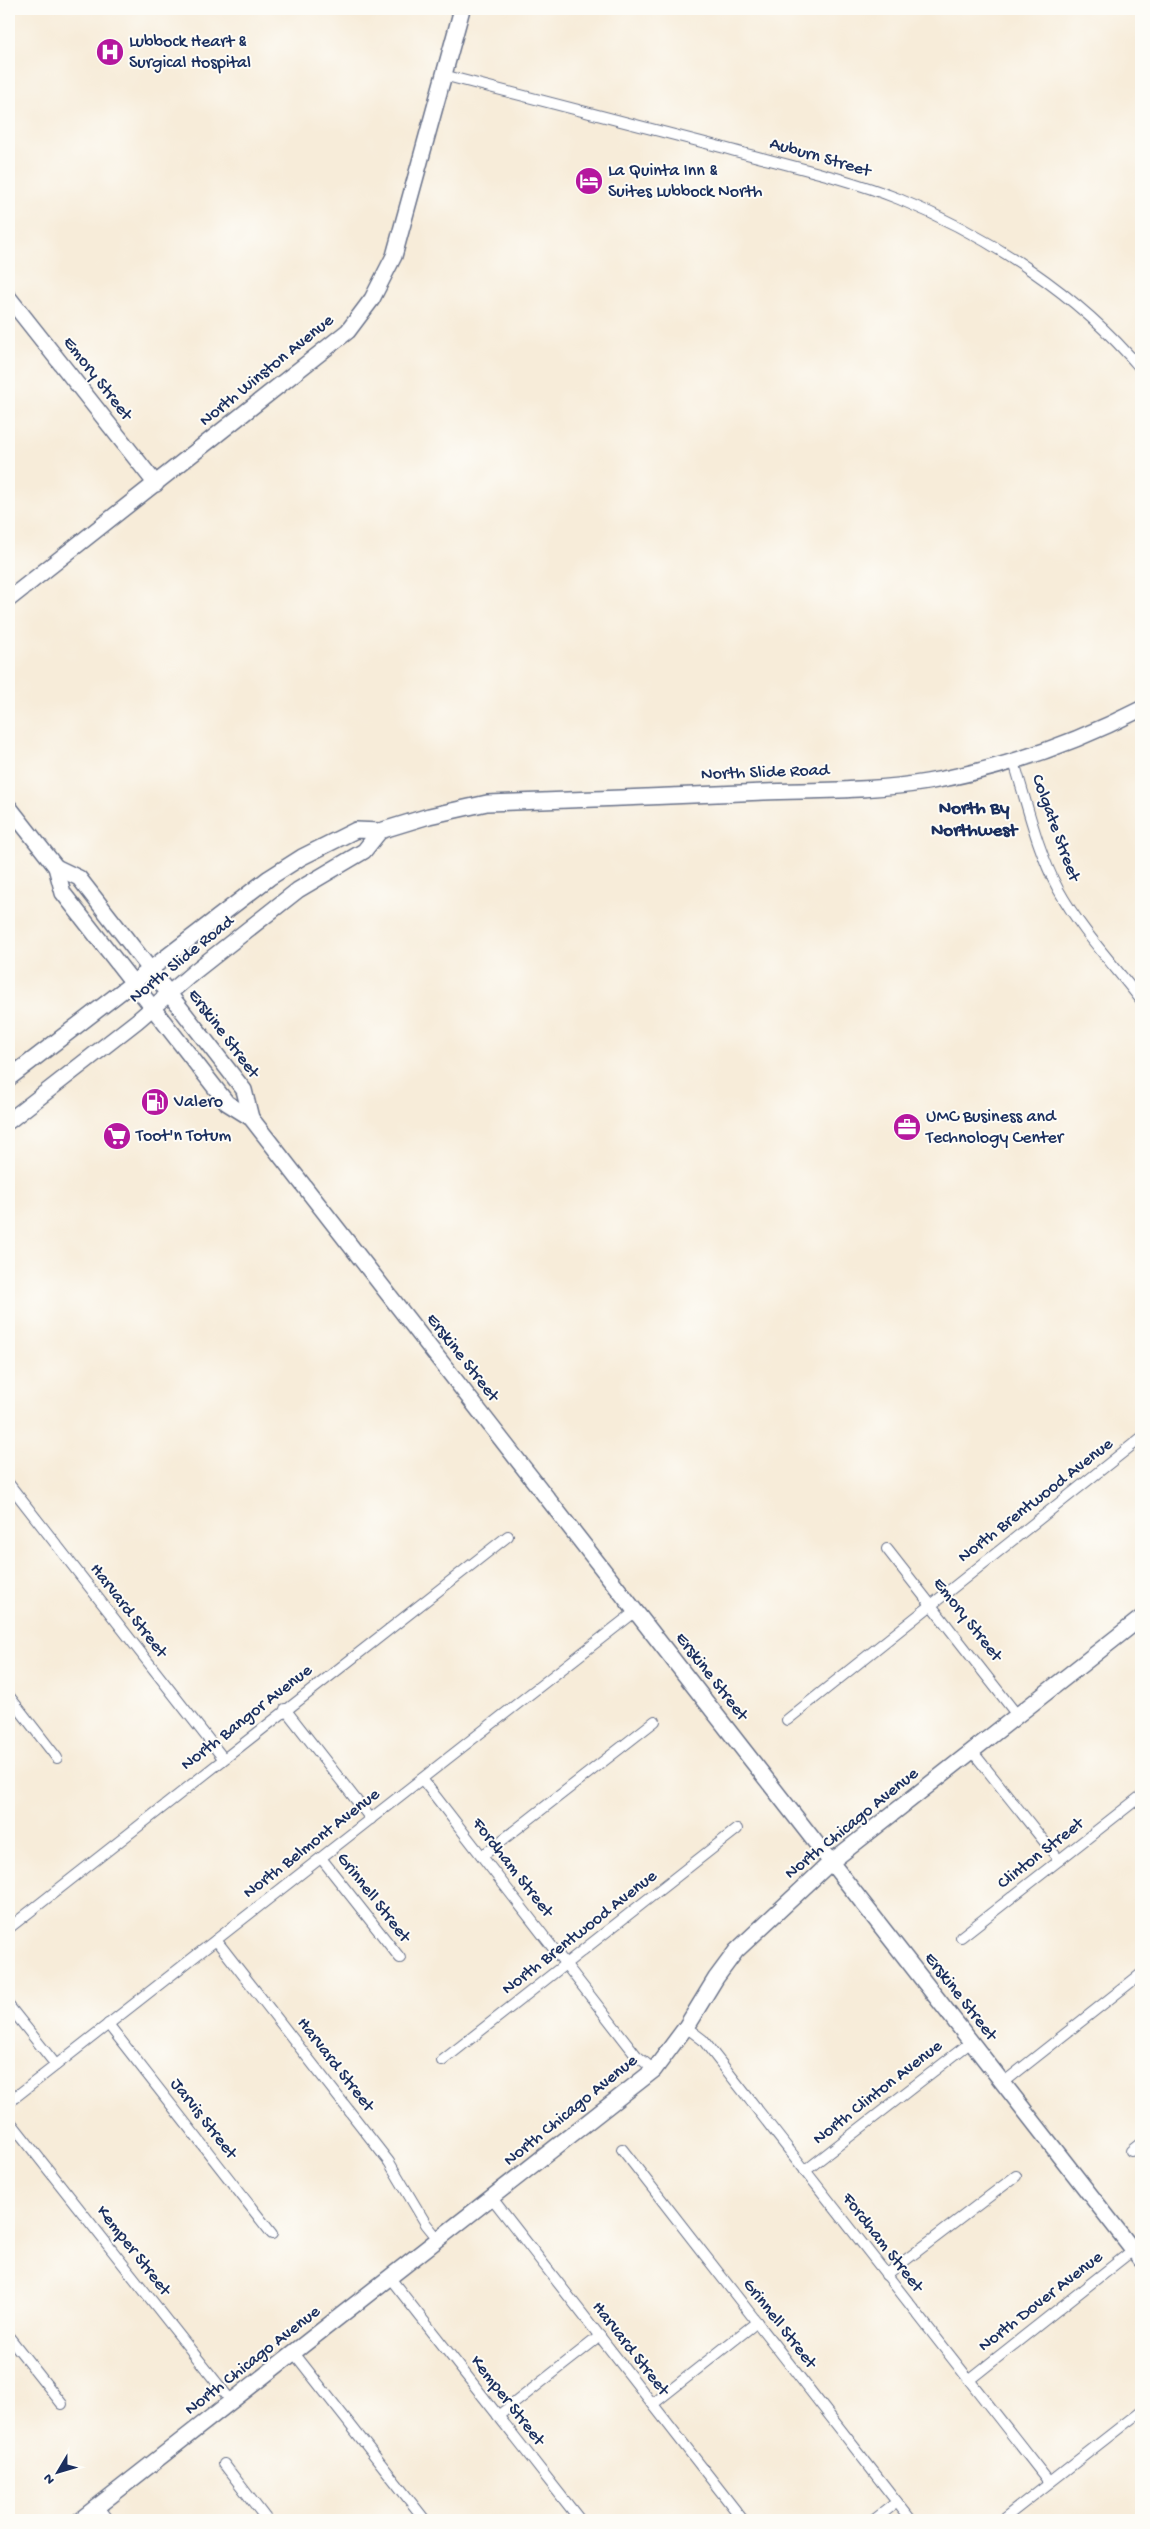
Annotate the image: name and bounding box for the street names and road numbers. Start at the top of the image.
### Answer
street label: Auburn Street [767,134,875,183]
street label: North Winston Avenue [196,310,339,432]
street label: Emory Street [58,333,137,426]
street label: North Slide Road [700,760,831,786]
street label: Colgate Street [1026,772,1085,886]
street label: North Slide Road [126,911,240,1009]
street label: Erskine Street [183,985,264,1084]
street label: Erskine Street [421,1310,504,1408]
street label: North Brentwood Avenue [954,1433,1118,1568]
street label: Harvard Street [85,1560,172,1664]
street label: Emory Street [928,1574,1007,1667]
street label: Erskine Street [670,1629,753,1727]
street label: North Bangor Avenue [177,1660,317,1776]
street label: North Chicago Avenue [781,1763,924,1884]
street label: North Belmont Avenue [239,1784,385,1904]
street label: Fordham Street [466,1813,558,1923]
street label: Clinton Street [994,1813,1090,1894]
street label: Grinnell Street [331,1849,416,1948]
street label: North Brentwood Avenue [498,1865,662,2000]
street label: Erskine Street [919,1949,1002,2047]
street label: Harvard Street [292,2014,379,2118]
street label: North Clinton Avenue [809,2035,947,2150]
street label: North Chicago Avenue [500,2050,643,2171]
street label: Jarvis Street [165,2074,242,2165]
street label: Fordham Street [836,2188,928,2298]
street label: Kemper Street [91,2202,176,2302]
street label: North Dover Avenue [975,2247,1108,2357]
street label: Grinnell Street [737,2275,822,2374]
street label: Harvard Street [587,2298,674,2402]
street label: North Chicago Avenue [181,2301,325,2420]
street label: Kemper Street [465,2352,550,2452]

